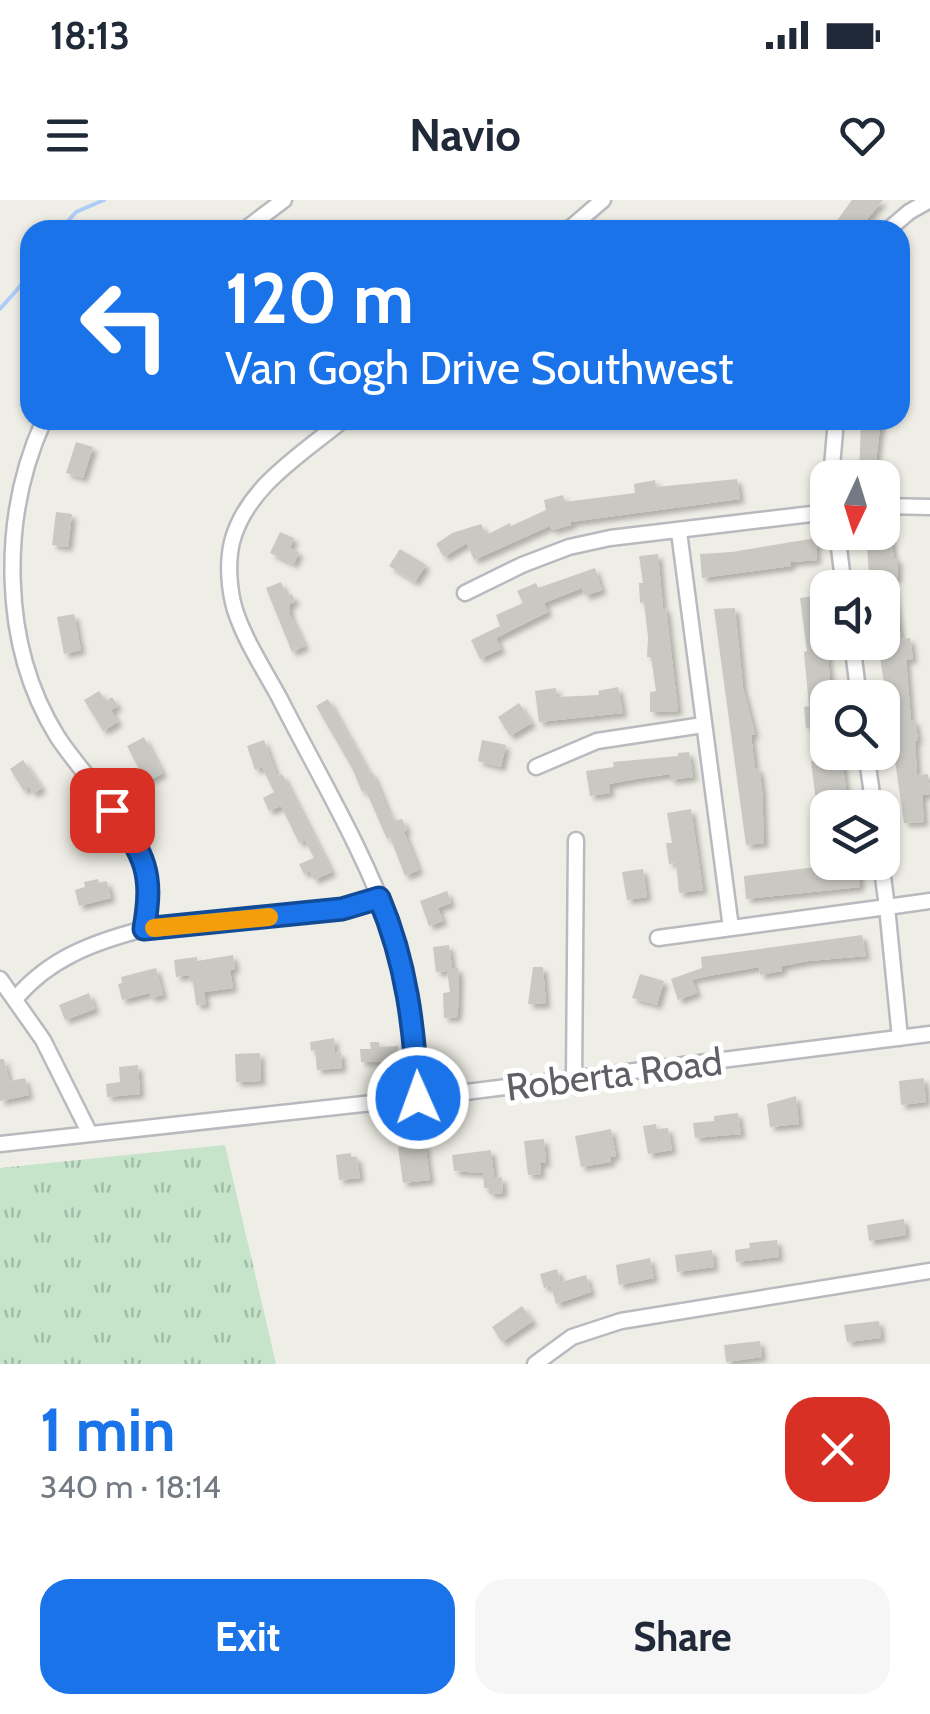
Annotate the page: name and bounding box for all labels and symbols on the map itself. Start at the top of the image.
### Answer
north arrow [810,460,900,550]
pin [70,768,155,853]
street label: Roberta Road [503,1037,725,1111]
position arrow [366,1046,470,1150]

